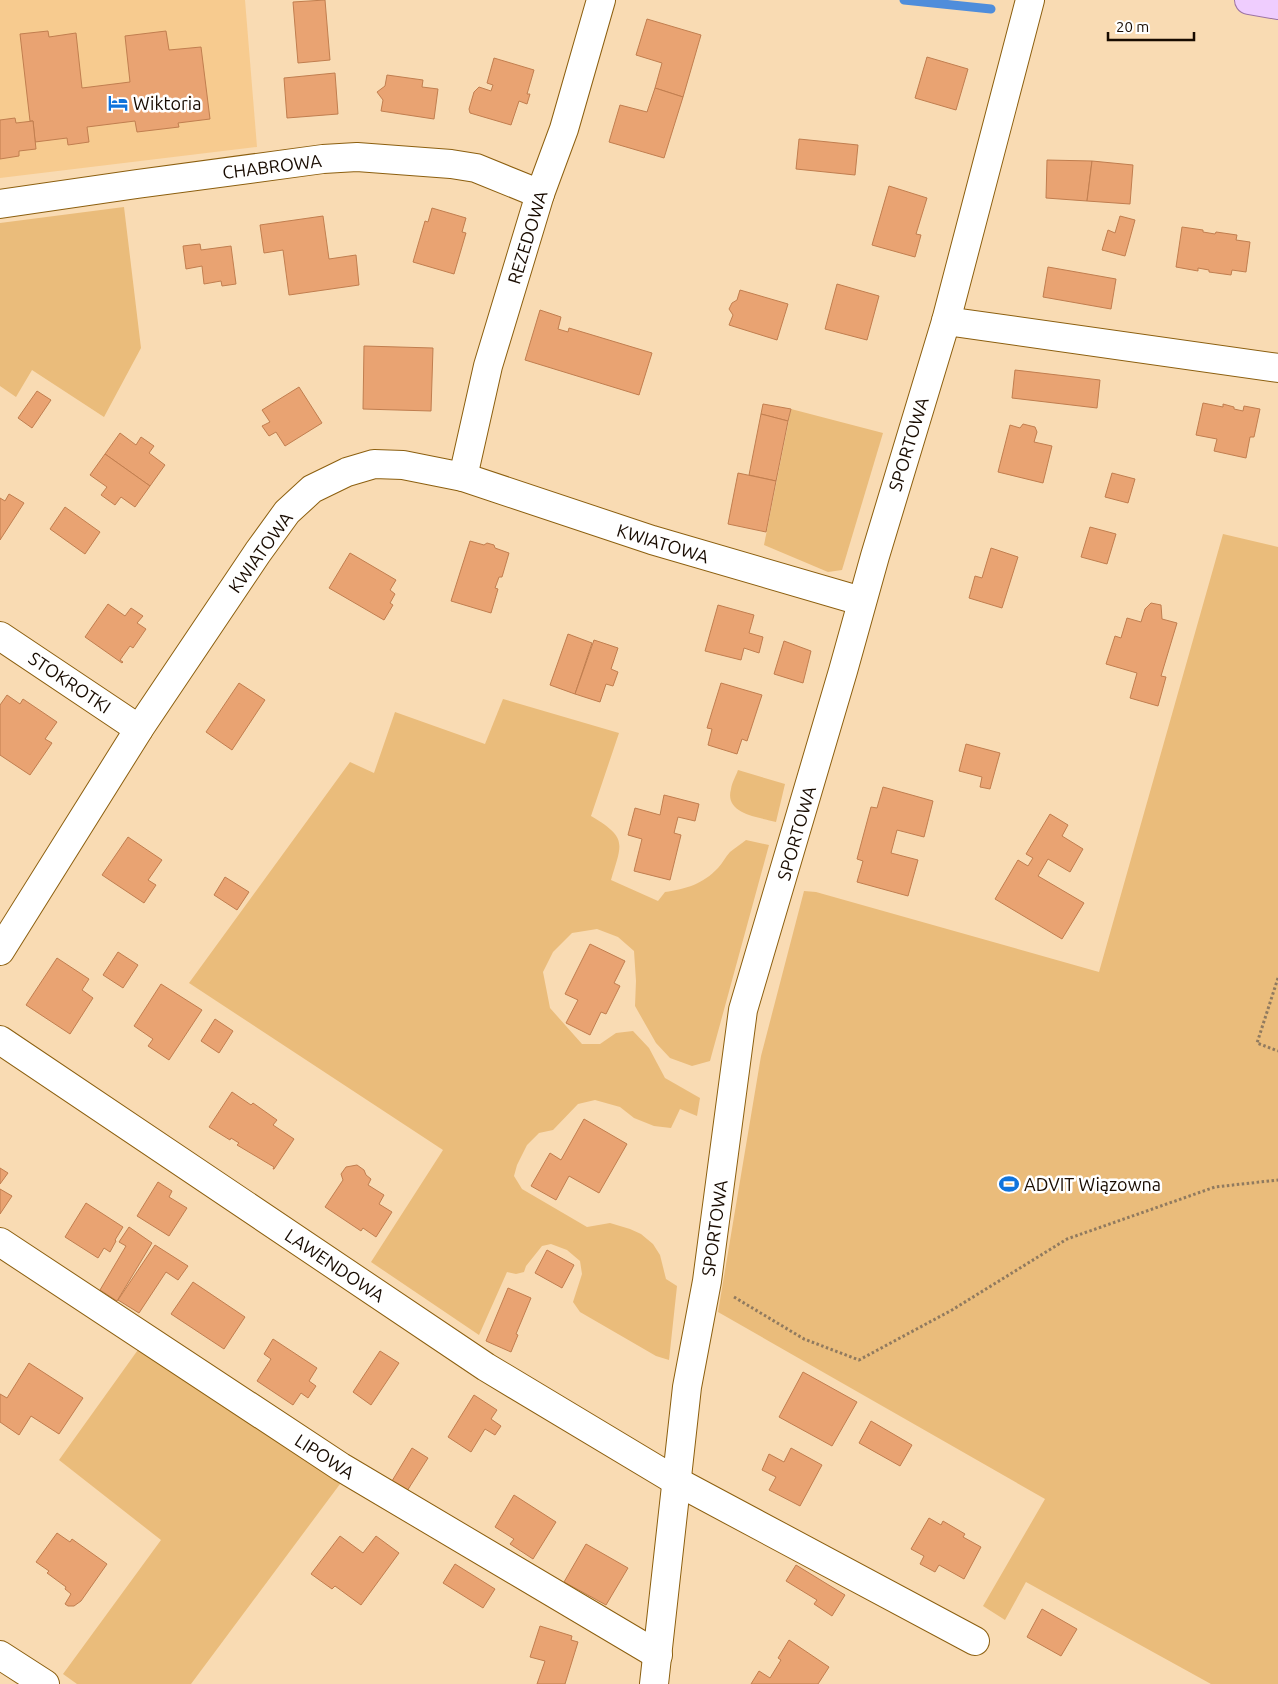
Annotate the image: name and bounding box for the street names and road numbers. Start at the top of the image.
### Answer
street label: CHABROWA [221,150,323,182]
street label: REZEDOWA [503,188,551,286]
street label: SPORTOWA [884,394,932,493]
street label: KWIATOWA [224,508,296,596]
street label: KWIATOWA [615,520,712,567]
street label: STOKROTKI [25,647,115,717]
street label: SPORTOWA [773,783,819,882]
street label: SPORTOWA [697,1178,731,1278]
street label: LAWENDOWA [282,1224,389,1306]
street label: LIPOWA [292,1429,359,1483]

